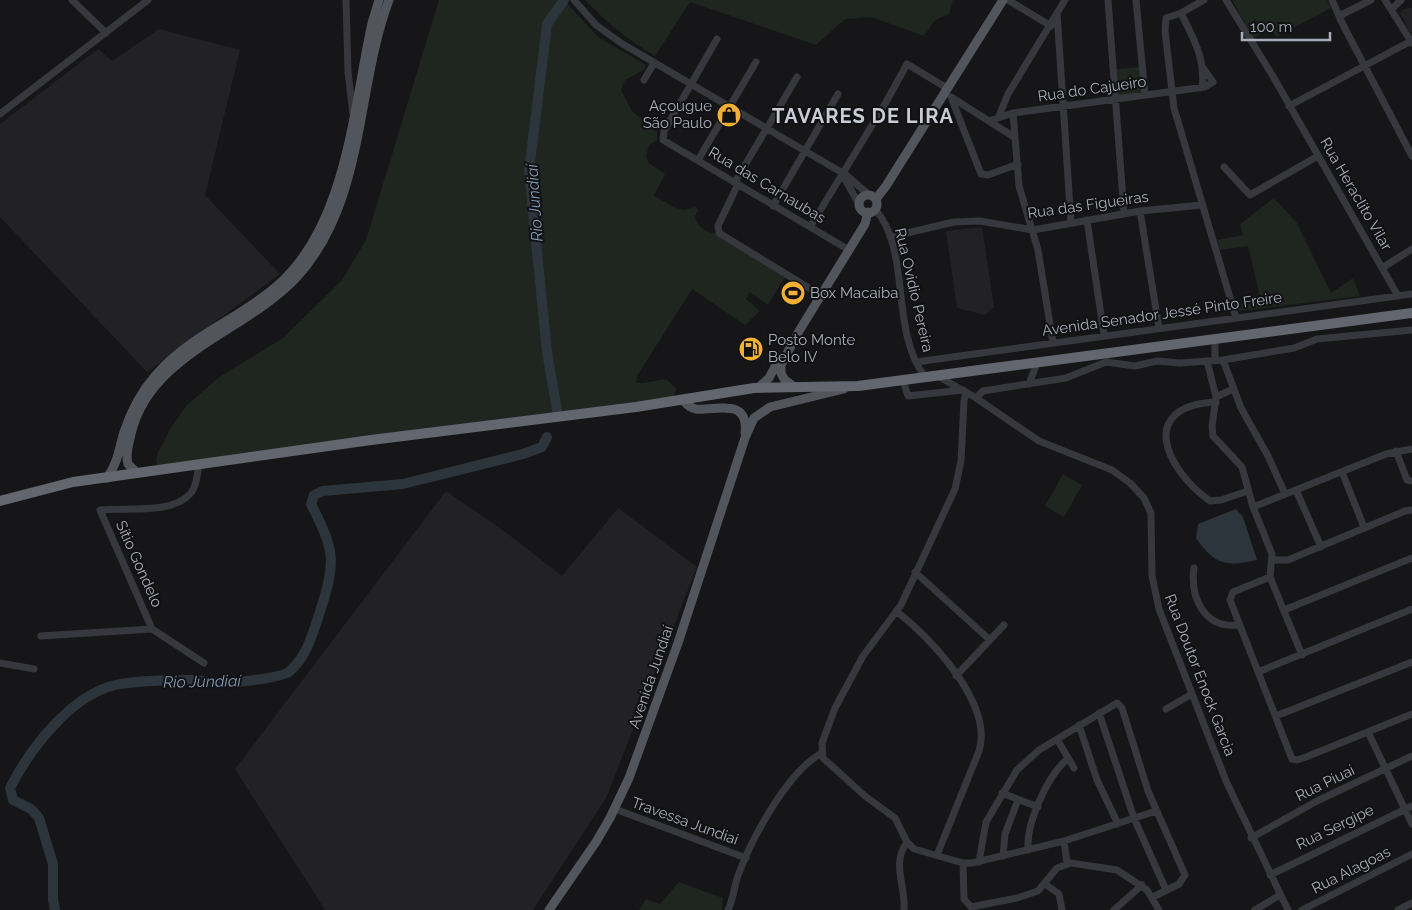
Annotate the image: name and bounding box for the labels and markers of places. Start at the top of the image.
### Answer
place label: Açougue São Paulo [643,97,712,132]
shop icon: Açougue São Paulo [716,102,742,128]
sports icon: Box Macaíba [780,280,806,306]
place label: Box Macaíba [810,284,898,302]
place label: Posto Monte Belo IV [768,331,856,366]
fuel station icon: Posto Monte Belo IV [738,336,764,362]

